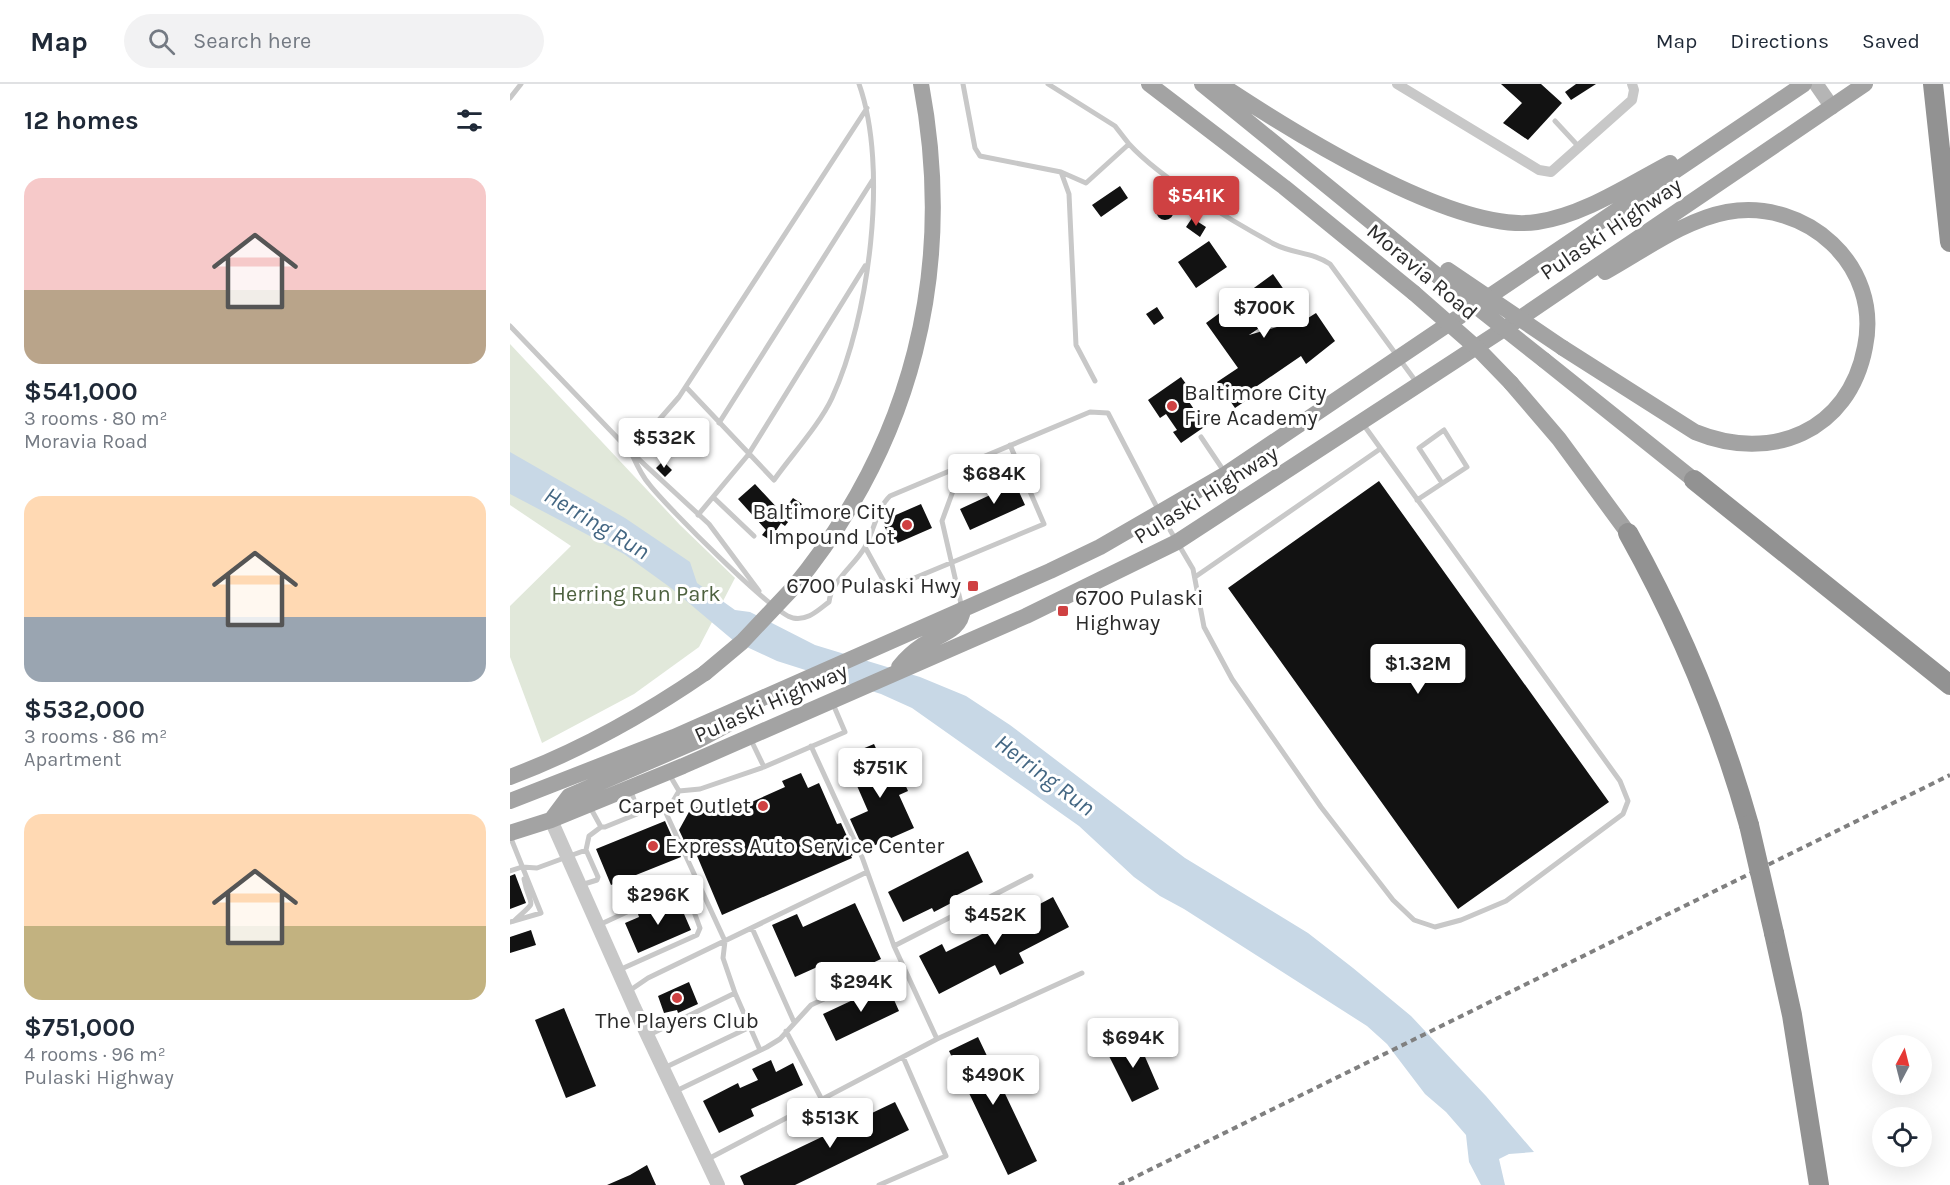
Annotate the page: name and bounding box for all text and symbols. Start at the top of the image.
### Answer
search box [124,14,544,68]
text: Map [30,25,88,58]
icon: search [145,25,178,58]
text: Search here [193,28,311,54]
text: Map [1656,29,1697,53]
text: Directions [1730,29,1829,53]
text: Saved [1862,29,1920,53]
icon: filters [453,104,486,137]
text: 12 homes [24,105,139,136]
street label: Pulaski Highway [1535,172,1687,286]
pin: $541K [1154,176,1238,227]
text: $541K [1167,184,1225,207]
icon: home [201,217,309,325]
street label: Moravia Road [1361,218,1483,326]
pin: $700K [1222,288,1306,339]
text: $700K [1233,296,1295,319]
text: $541,000 [24,376,138,407]
place label: Baltimore City Fire Academy [1184,380,1326,431]
marker: Baltimore City Fire Academy [1165,399,1179,413]
text: 3 rooms · 80 m² [24,407,168,430]
pin: $532K [622,418,706,469]
text: $532K [632,426,696,449]
text: Moravia Road [24,430,148,453]
street label: Pulaski Highway [1129,440,1283,550]
pin: $684K [952,454,1036,505]
text: $684K [962,462,1026,485]
water label: Herring Run [539,481,655,565]
place label: Baltimore City Impound Lot [753,499,895,550]
marker: Baltimore City Impound Lot [900,518,914,532]
icon: home [201,535,309,643]
place label: 6700 Pulaski Hwy [786,573,961,599]
marker: 6700 Pulaski Hwy [966,579,980,593]
park label: Herring Run Park [551,581,721,607]
place label: 6700 Pulaski Highway [1075,585,1204,636]
marker: 6700 Pulaski Highway [1056,604,1070,618]
pin: $1.32M [1369,644,1467,695]
text: $1.32M [1384,652,1452,675]
street label: Pulaski Highway [690,658,852,748]
text: $532,000 [24,694,145,725]
text: 3 rooms · 86 m² [24,725,167,748]
water label: Herring Run [989,728,1101,822]
text: Apartment [24,748,122,771]
pin: $751K [838,748,922,799]
text: $751K [852,756,908,779]
place label: Carpet Outlet [618,793,751,819]
marker: Carpet Outlet [756,799,770,813]
place label: Express Auto Service Center [665,833,944,859]
marker: Express Auto Service Center [646,839,660,853]
icon: home [201,853,309,961]
pin: $296K [616,875,700,926]
text: $296K [626,883,690,906]
pin: $452K [953,895,1037,946]
text: $452K [964,903,1026,926]
pin: $294K [819,962,903,1013]
text: $294K [829,970,893,993]
marker: The Players Club [670,991,684,1005]
place label: The Players Club [595,1008,759,1034]
text: $751,000 [24,1012,135,1043]
pin: $694K [1091,1018,1175,1069]
text: $694K [1101,1026,1165,1049]
north arrow [1872,1035,1932,1095]
map controls [1872,1035,1932,1167]
text: 4 rooms · 96 m² [24,1043,166,1066]
pin: $490K [951,1055,1035,1106]
text: $490K [961,1063,1025,1086]
text: Pulaski Highway [24,1066,174,1089]
pin: $513K [788,1098,872,1149]
text: $513K [801,1106,859,1129]
button: locate [1872,1107,1932,1167]

